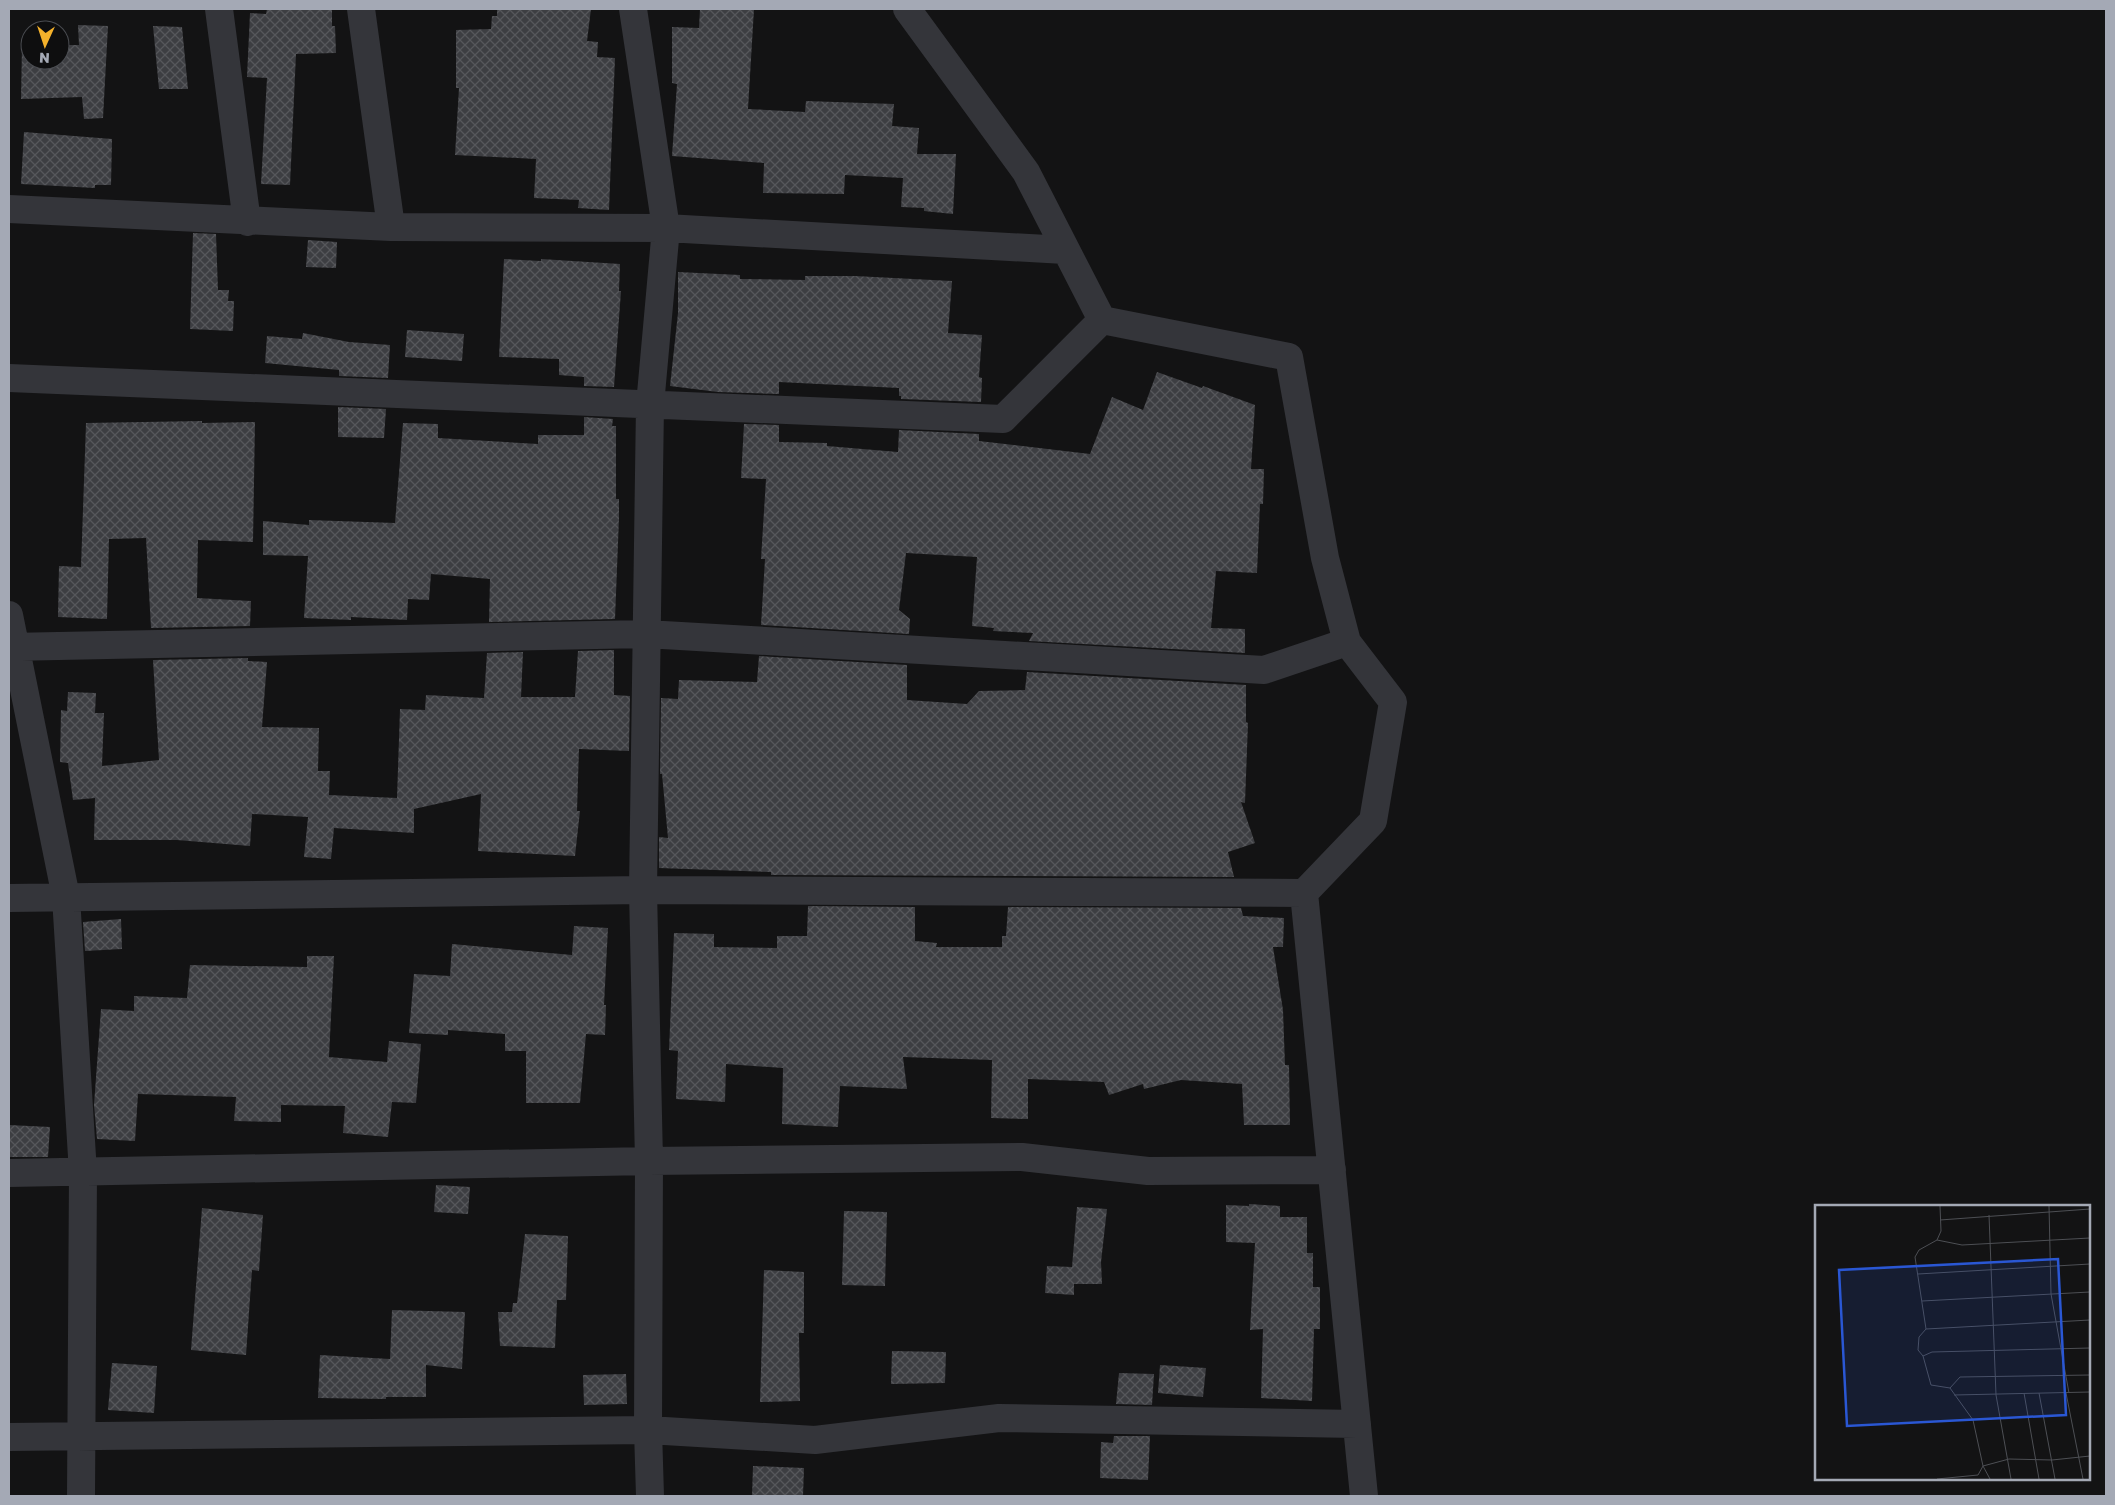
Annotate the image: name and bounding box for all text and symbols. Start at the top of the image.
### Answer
north arrow [20,20,70,70]
text: N [39,50,50,67]
inset map [1815,1205,2090,1480]

